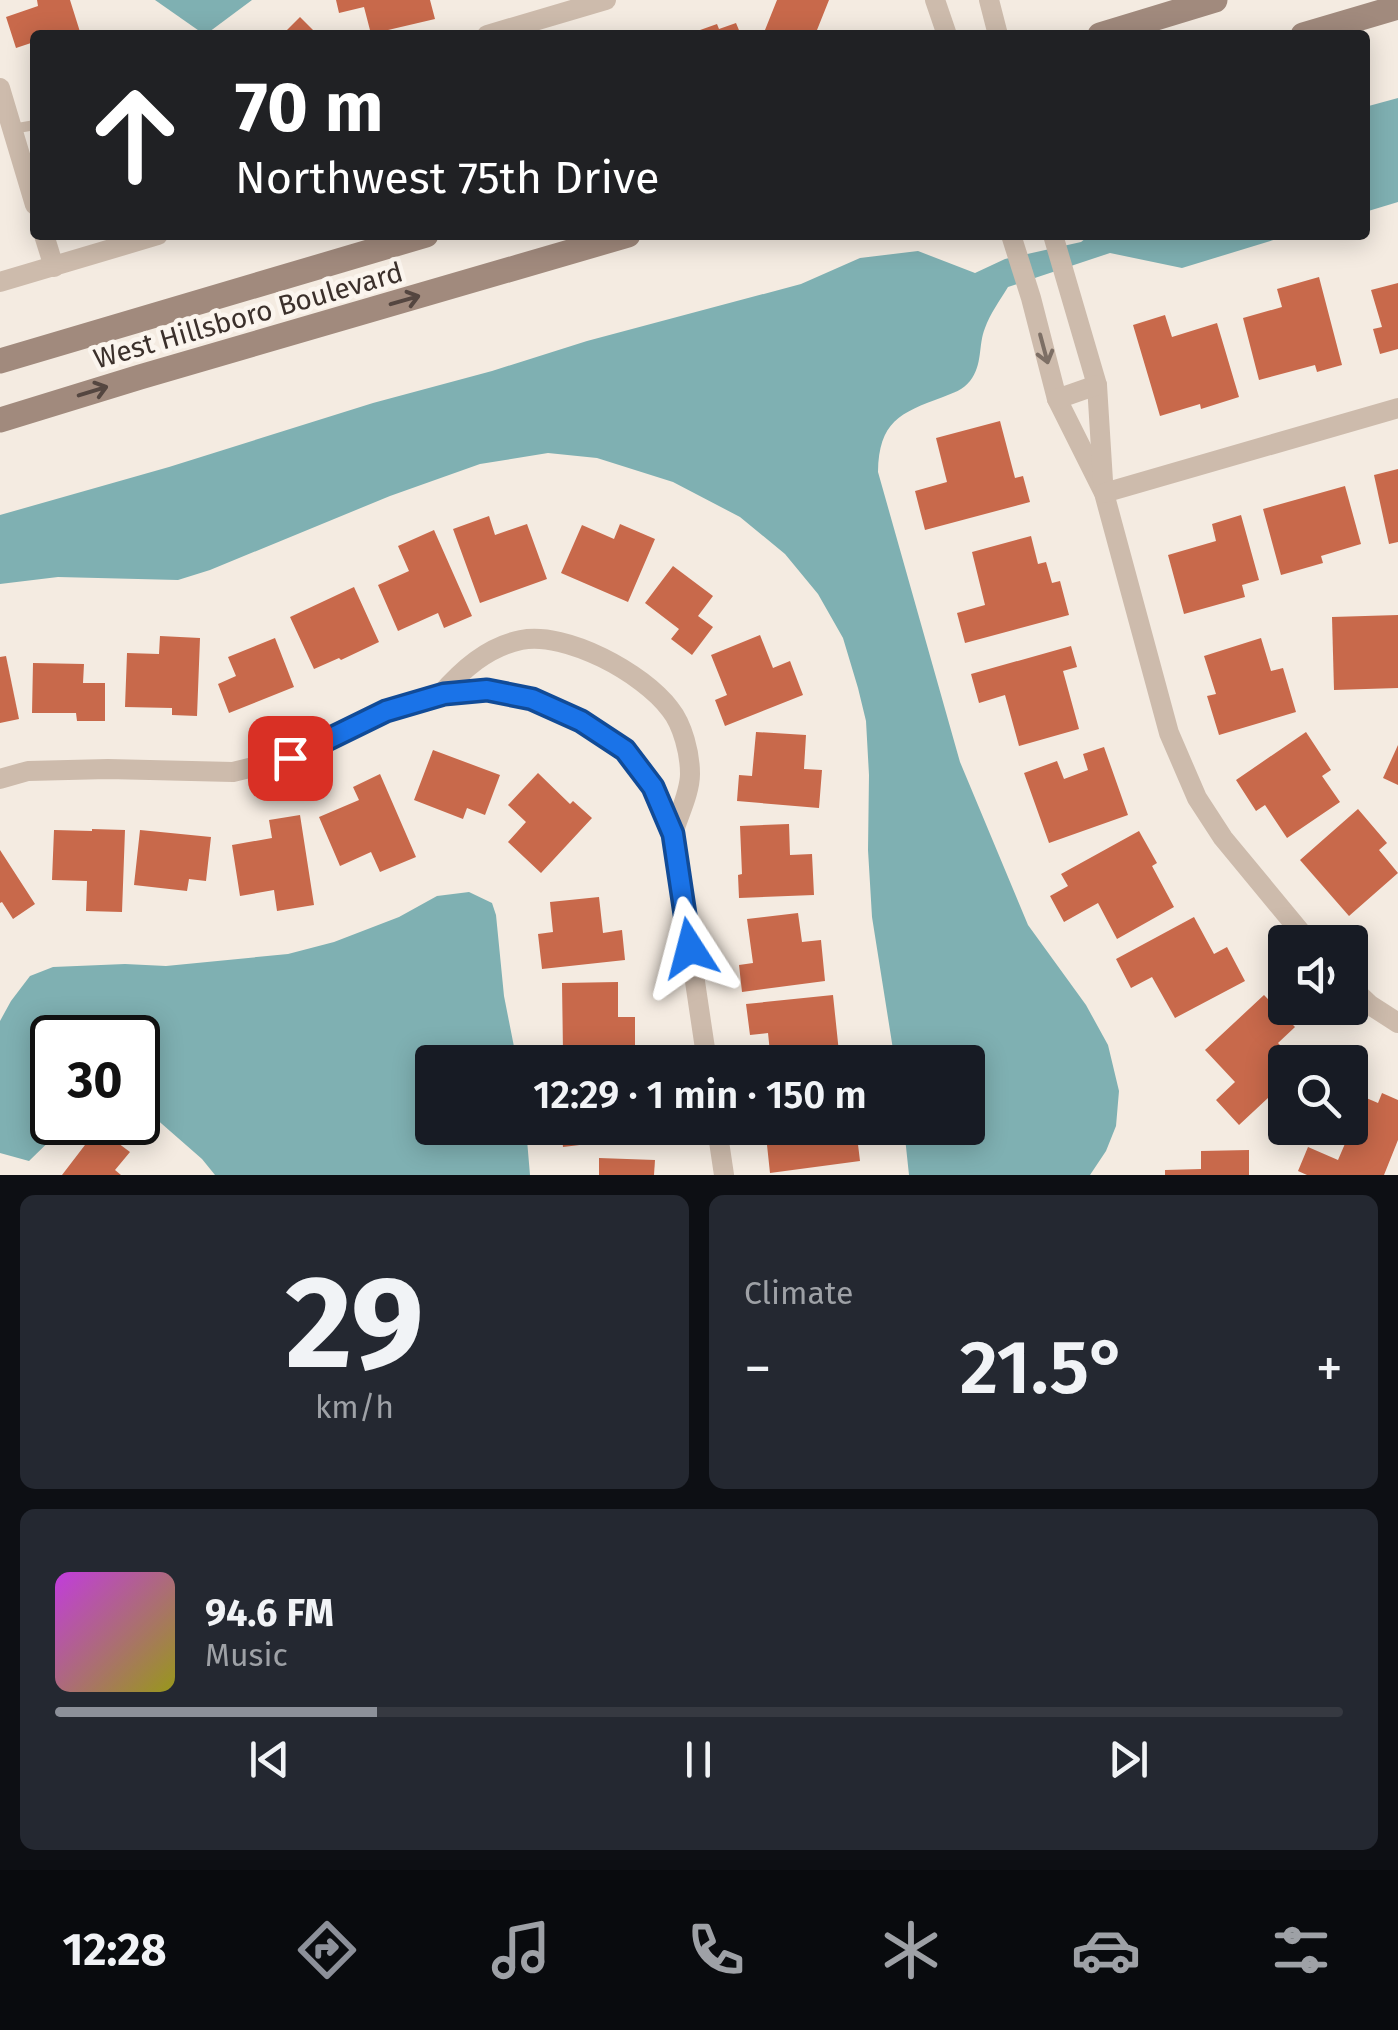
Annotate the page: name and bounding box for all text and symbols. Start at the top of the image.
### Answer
text: 70 m [235,66,384,150]
icon: ahead [70,70,200,200]
text: Northwest 75th Drive [235,151,660,205]
street label: West Hillsboro Boulevard [90,256,406,375]
one-way arrow [389,290,420,308]
one-way arrow [1035,333,1054,364]
one-way arrow [77,381,108,399]
pin [248,716,333,801]
icon: arrive [263,731,318,786]
position arrow [638,896,742,1000]
map controls [1268,925,1368,1145]
button: sound [1268,925,1368,1025]
speed limit sign: 30 [30,1015,160,1145]
button: search [1268,1045,1368,1145]
text: 12:29 · 1 min · 150 m [533,1072,867,1118]
text: 29 [285,1245,424,1401]
text: Climate [744,1274,853,1312]
text: 21.5° [960,1323,1127,1413]
text: − [744,1336,772,1402]
text: + [1316,1336,1343,1402]
text: km/h [315,1388,394,1426]
text: 94.6 FM [205,1590,334,1636]
text: Music [205,1636,288,1674]
icon: previous [242,1732,297,1787]
icon: pause [671,1732,726,1787]
icon: next [1101,1732,1156,1787]
icon: directions [292,1915,362,1985]
icon: music [486,1915,556,1985]
icon: phone [681,1915,751,1985]
icon: climate [876,1915,946,1985]
icon: car [1071,1915,1141,1985]
icon: filters [1266,1915,1336,1985]
text: 12:28 [62,1923,167,1977]

